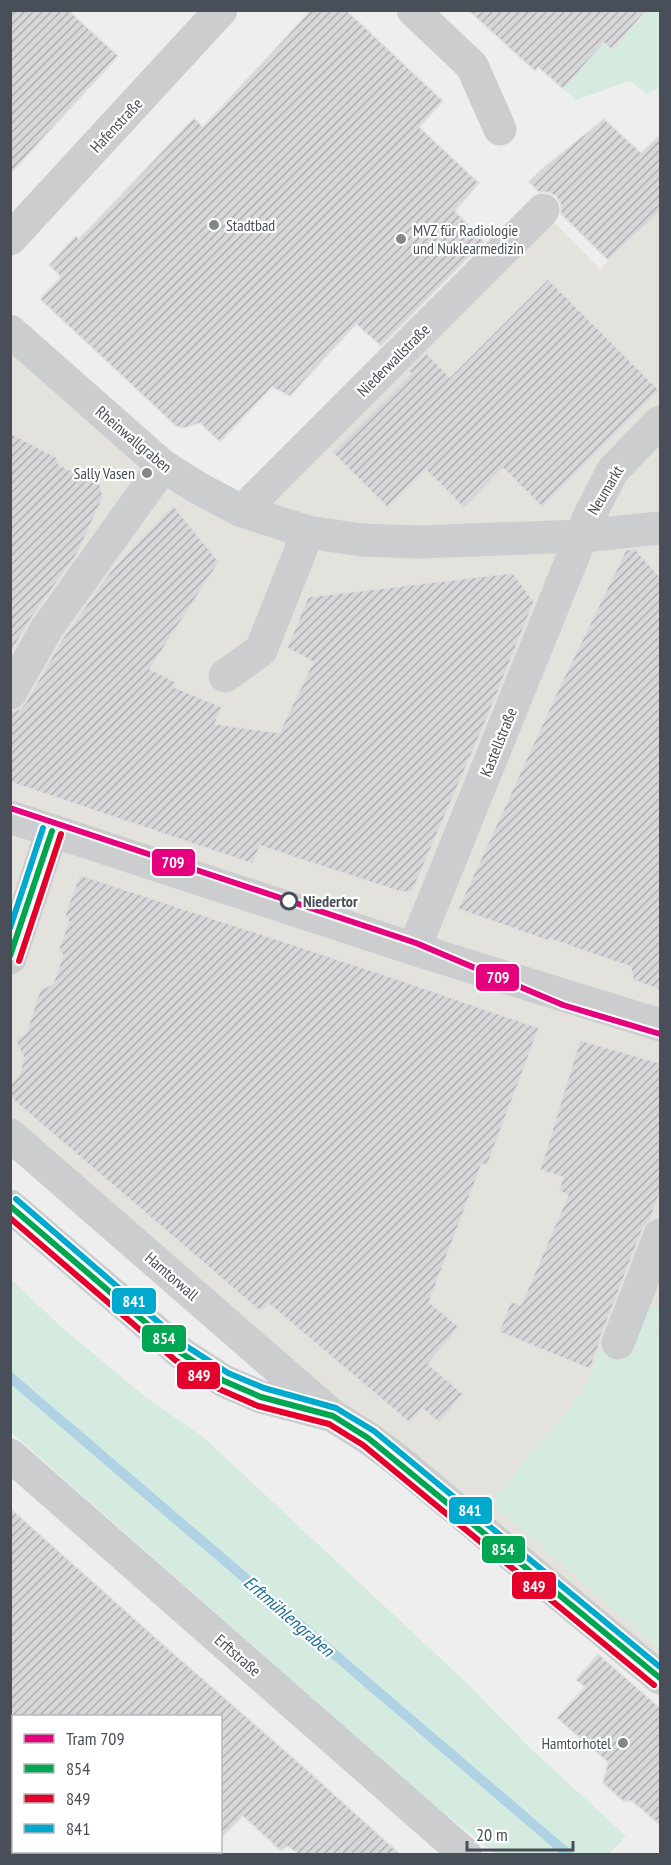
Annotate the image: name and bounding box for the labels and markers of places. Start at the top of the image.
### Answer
place label: Stadtbad [226,215,275,235]
marker: Stadtbad [207,218,221,232]
place label: MVZ für Radiologie und Nuklearmedizin [413,220,524,258]
marker: MVZ für Radiologie und Nuklearmedizin [394,232,408,246]
place label: Sally Vasen [74,463,135,483]
marker: Sally Vasen [140,466,154,480]
place label: Niedertor [303,891,358,911]
marker: Niedertor [280,892,298,910]
place label: Hamtorhotel [541,1733,611,1753]
marker: Hamtorhotel [616,1736,630,1750]

